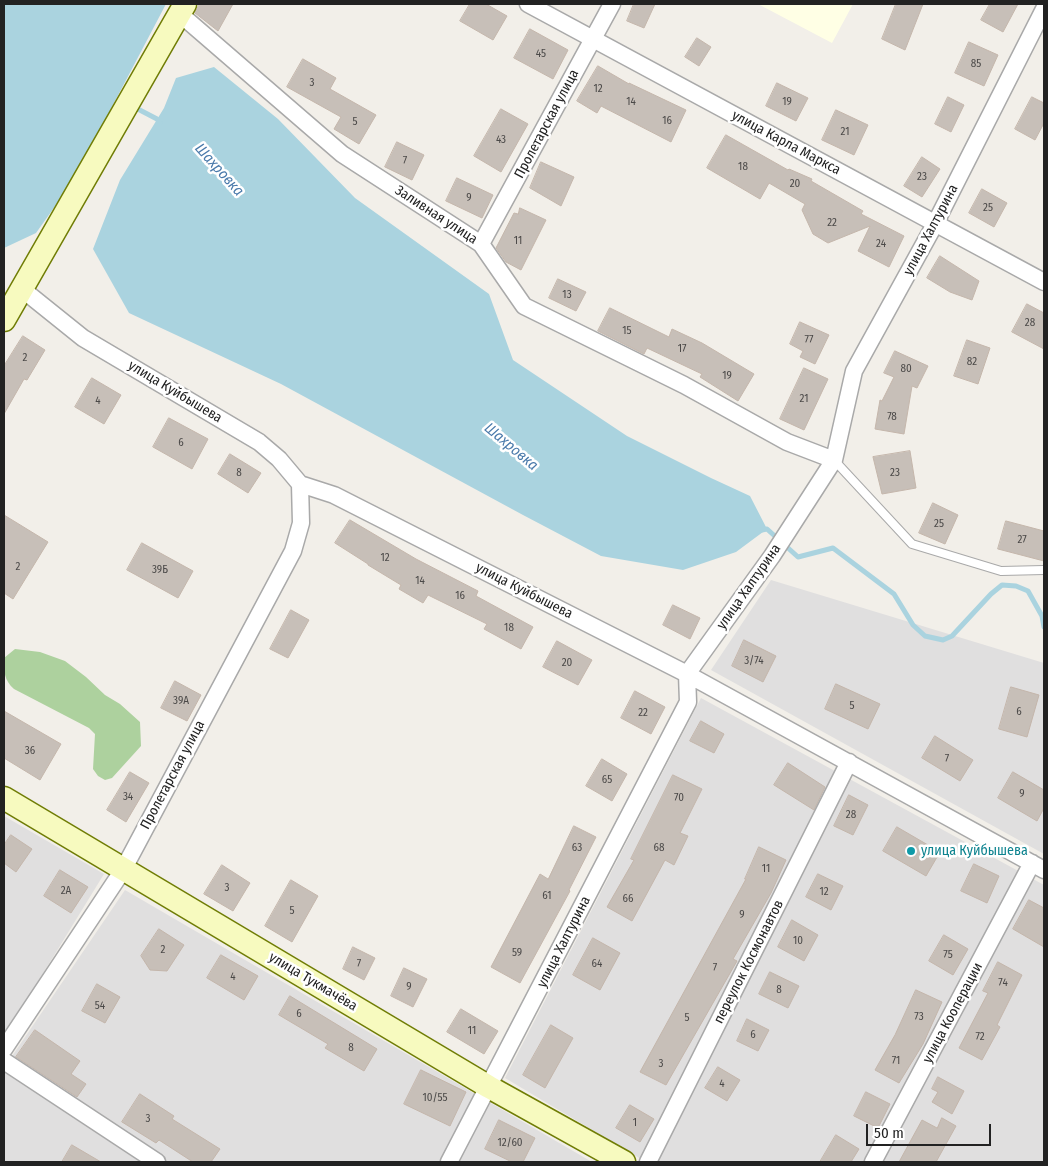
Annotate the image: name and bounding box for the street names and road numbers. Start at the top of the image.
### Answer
street label: Пролетарская улица [511,67,583,181]
street label: улица Карла Маркса [729,107,843,179]
street label: Заливная улица [392,182,480,248]
street label: улица Халтурина [900,182,962,278]
street label: улица Куйбышева [125,357,225,427]
street label: улица Халтурина [713,541,785,633]
street label: улица Куйбышева [473,559,575,623]
street label: Пролетарская улица [137,718,209,832]
street label: улица Халтурина [534,893,594,991]
street label: переулок Космонавтов [711,897,787,1027]
street label: улица Тукмачёва [266,949,360,1015]
street label: улица Кооперации [919,960,987,1066]

